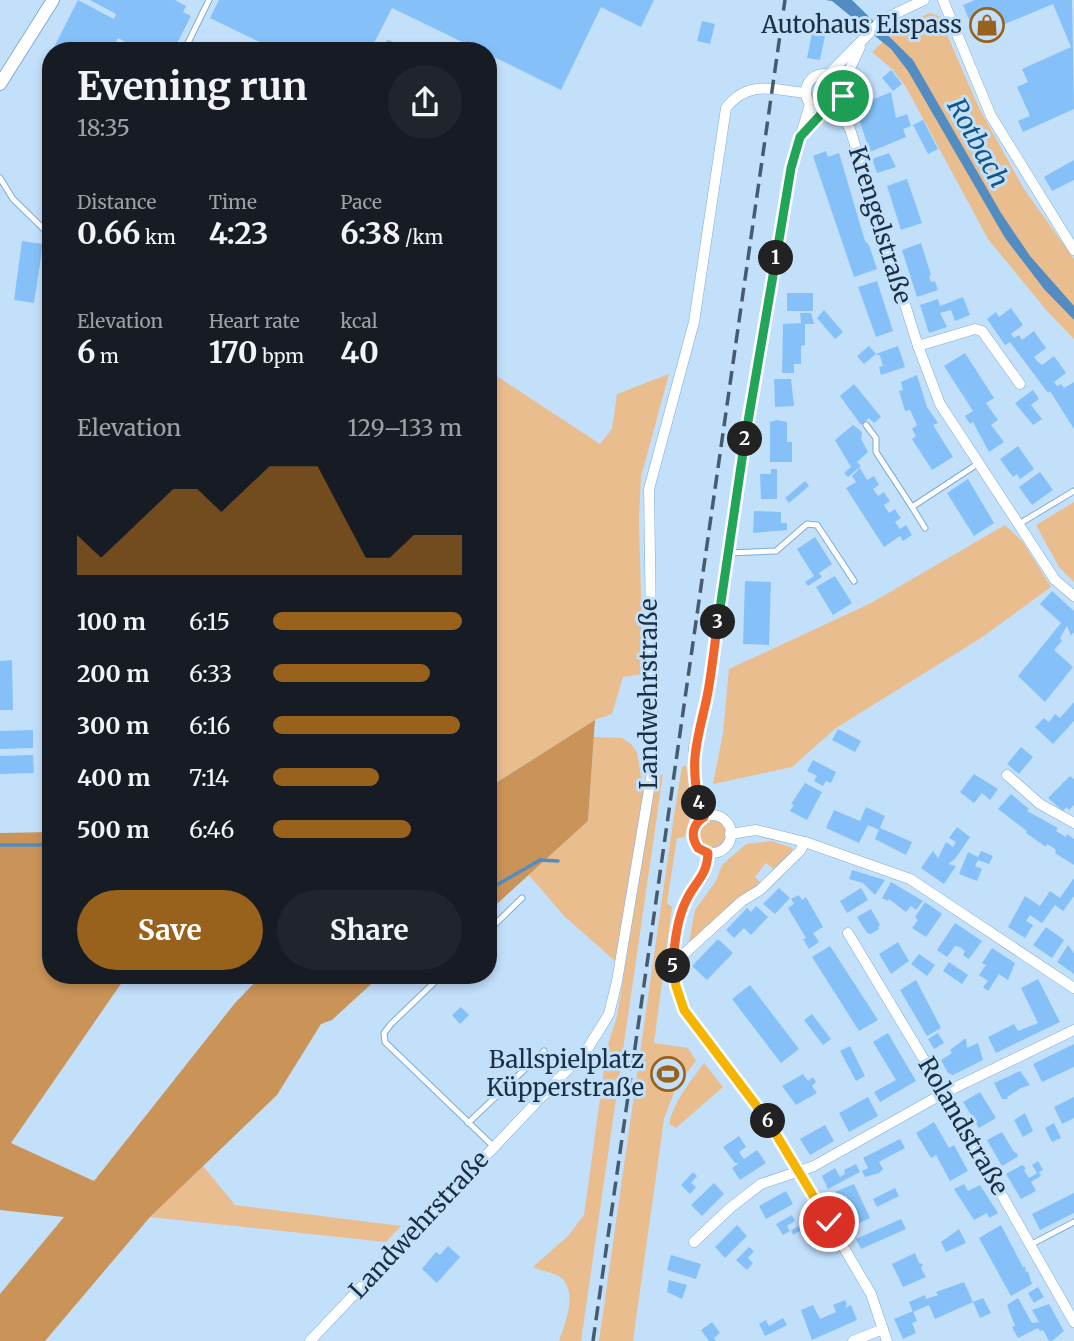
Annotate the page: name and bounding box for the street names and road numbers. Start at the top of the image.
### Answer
street label: Krengelstraße [842,142,919,307]
street label: Landwehrstraße [633,599,664,789]
street label: Rolandstraße [911,1051,1015,1200]
street label: Landwehrstraße [342,1144,495,1305]

